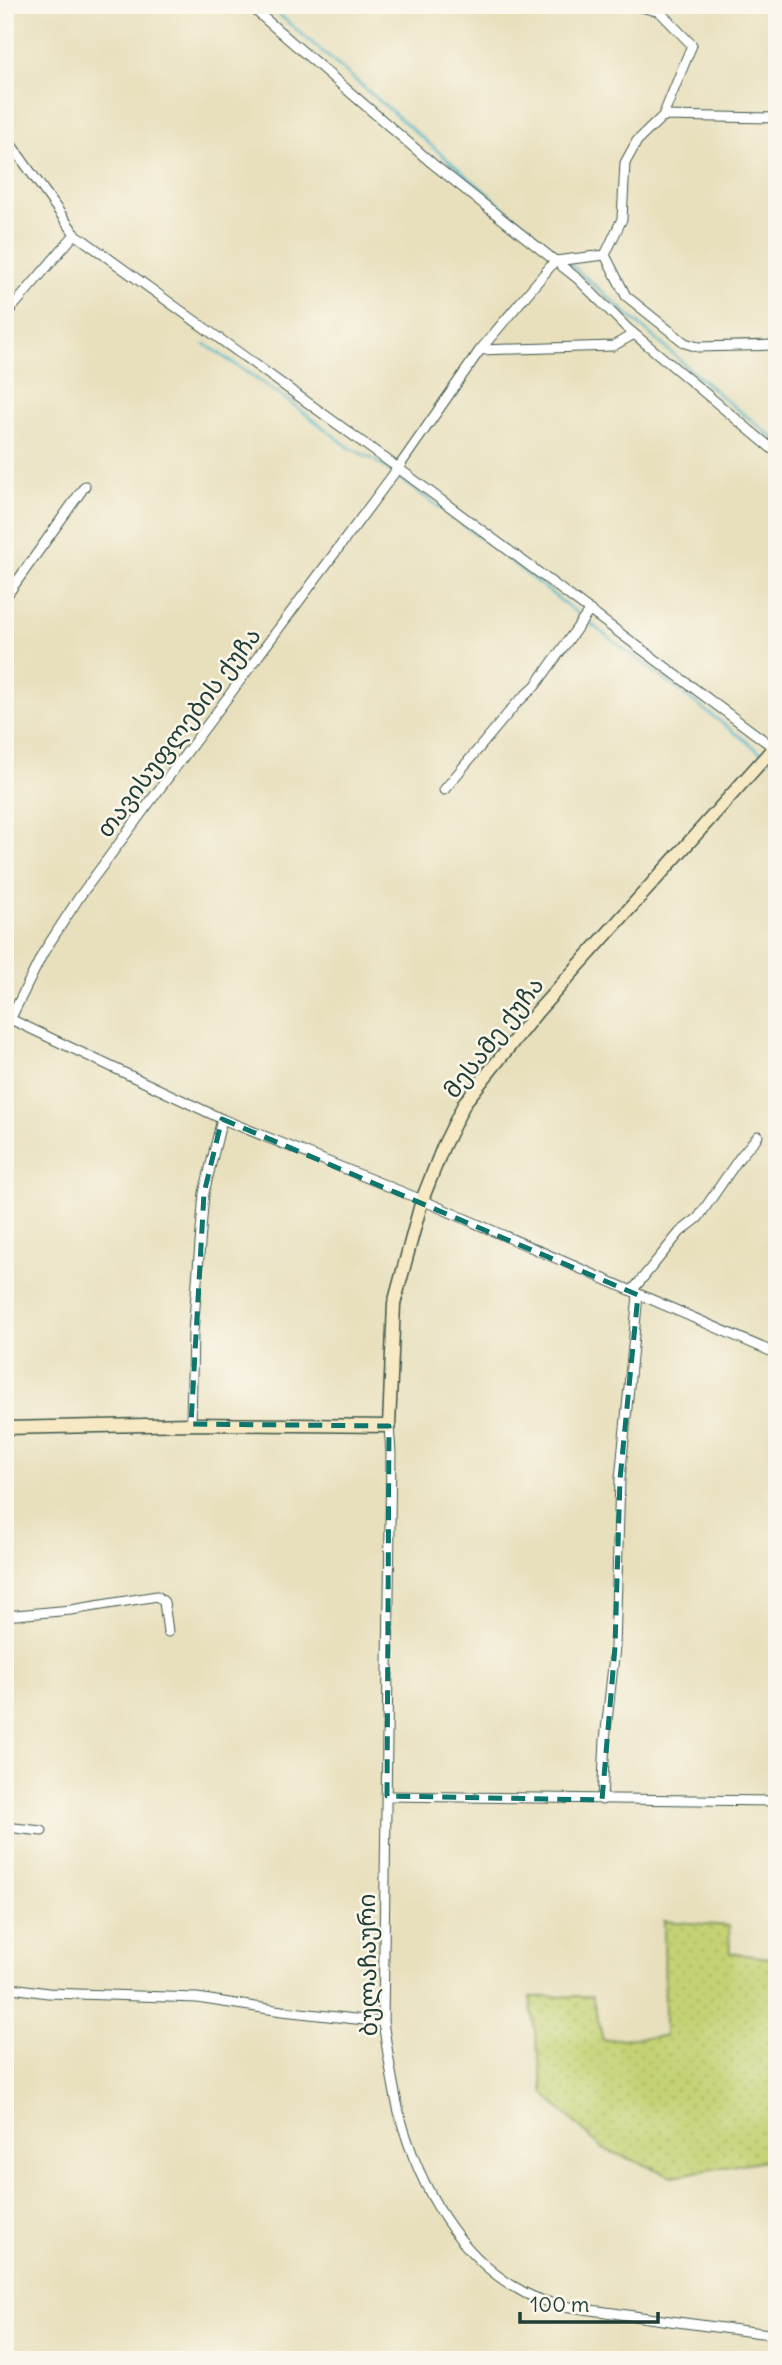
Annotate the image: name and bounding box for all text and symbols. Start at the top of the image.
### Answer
street label: თავისუფლების ქუჩა [89,621,267,843]
street label: მესამე ქუჩა [436,970,550,1104]
street label: ბულაჩაური [351,1893,383,2037]
scale bar [520,2281,658,2325]
text: 100 m [530,2291,589,2318]

